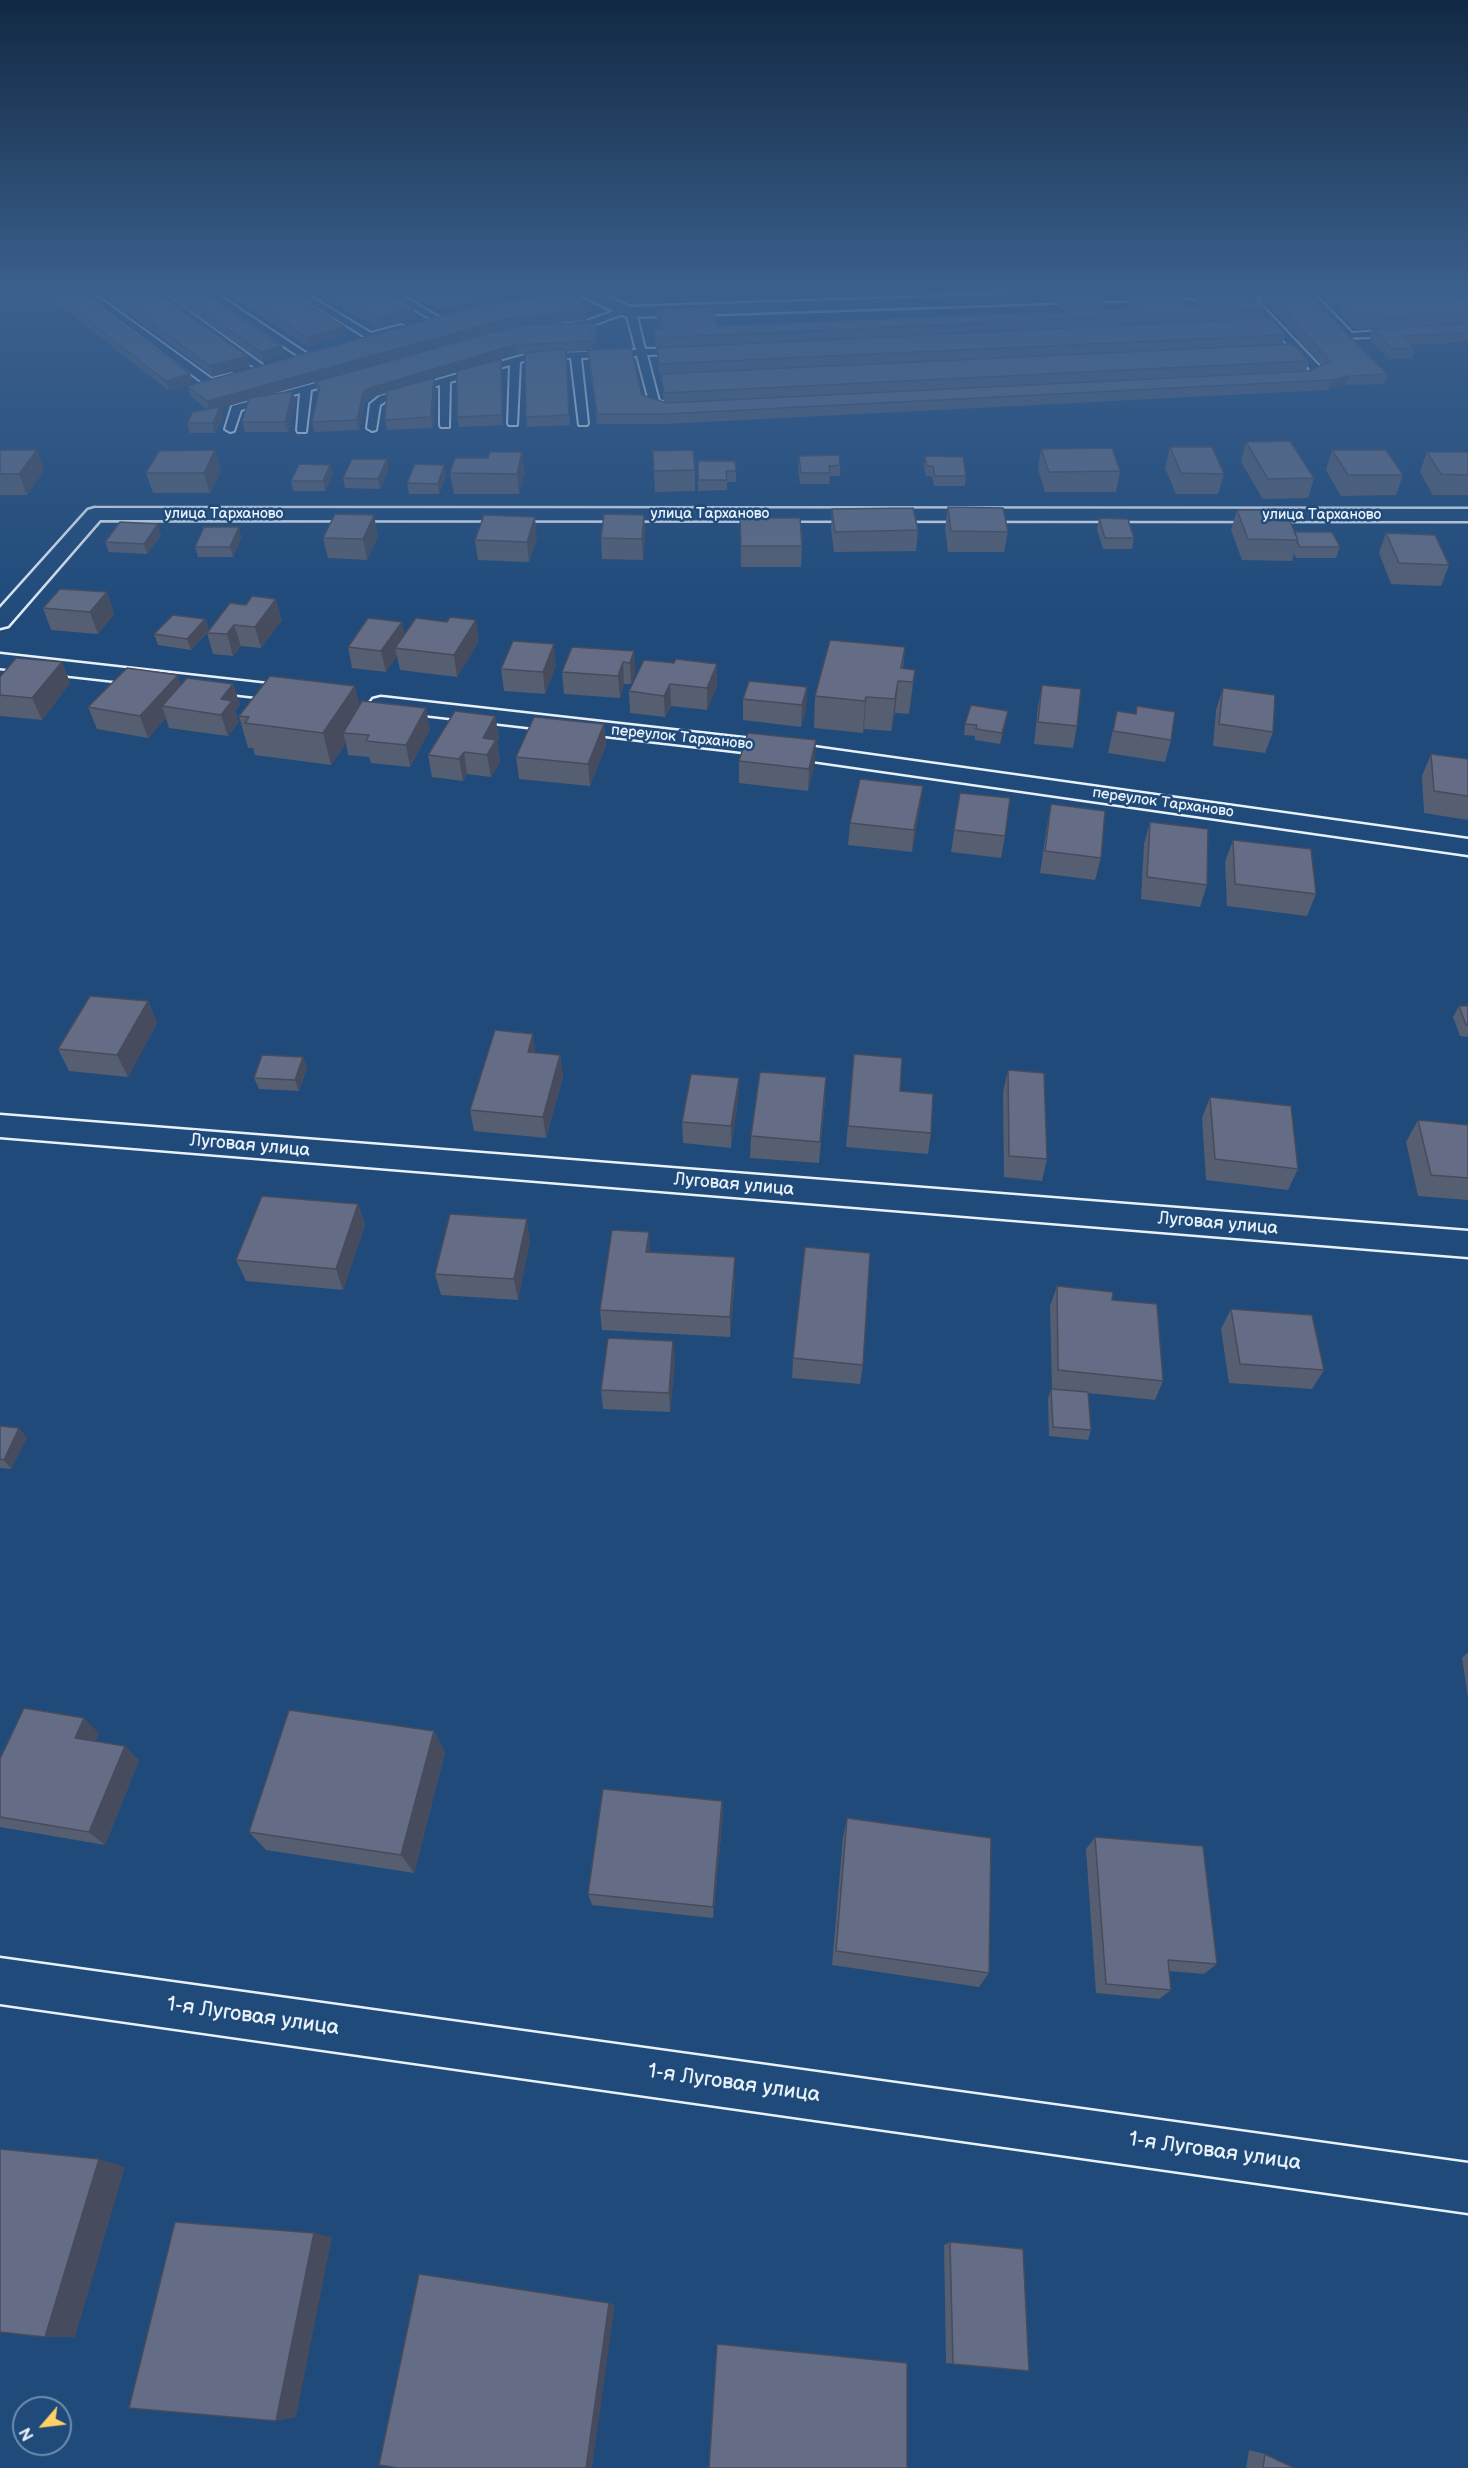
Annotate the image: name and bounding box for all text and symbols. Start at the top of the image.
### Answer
street label: улица Тарханово [165,505,283,523]
street label: улица Тарханово [651,505,769,523]
street label: улица Тарханово [1263,506,1381,524]
street label: переулок Тарханово [610,722,754,754]
street label: переулок Тарханово [1091,784,1235,822]
street label: Луговая улица [189,1130,311,1162]
street label: Луговая улица [673,1169,795,1201]
street label: Луговая улица [1157,1208,1279,1240]
street label: 1-я Луговая улица [165,1992,341,2042]
street label: 1-я Луговая улица [646,2059,822,2109]
street label: 1-я Луговая улица [1127,2127,1303,2177]
north arrow [12,2396,72,2456]
text: N [16,2424,39,2444]

